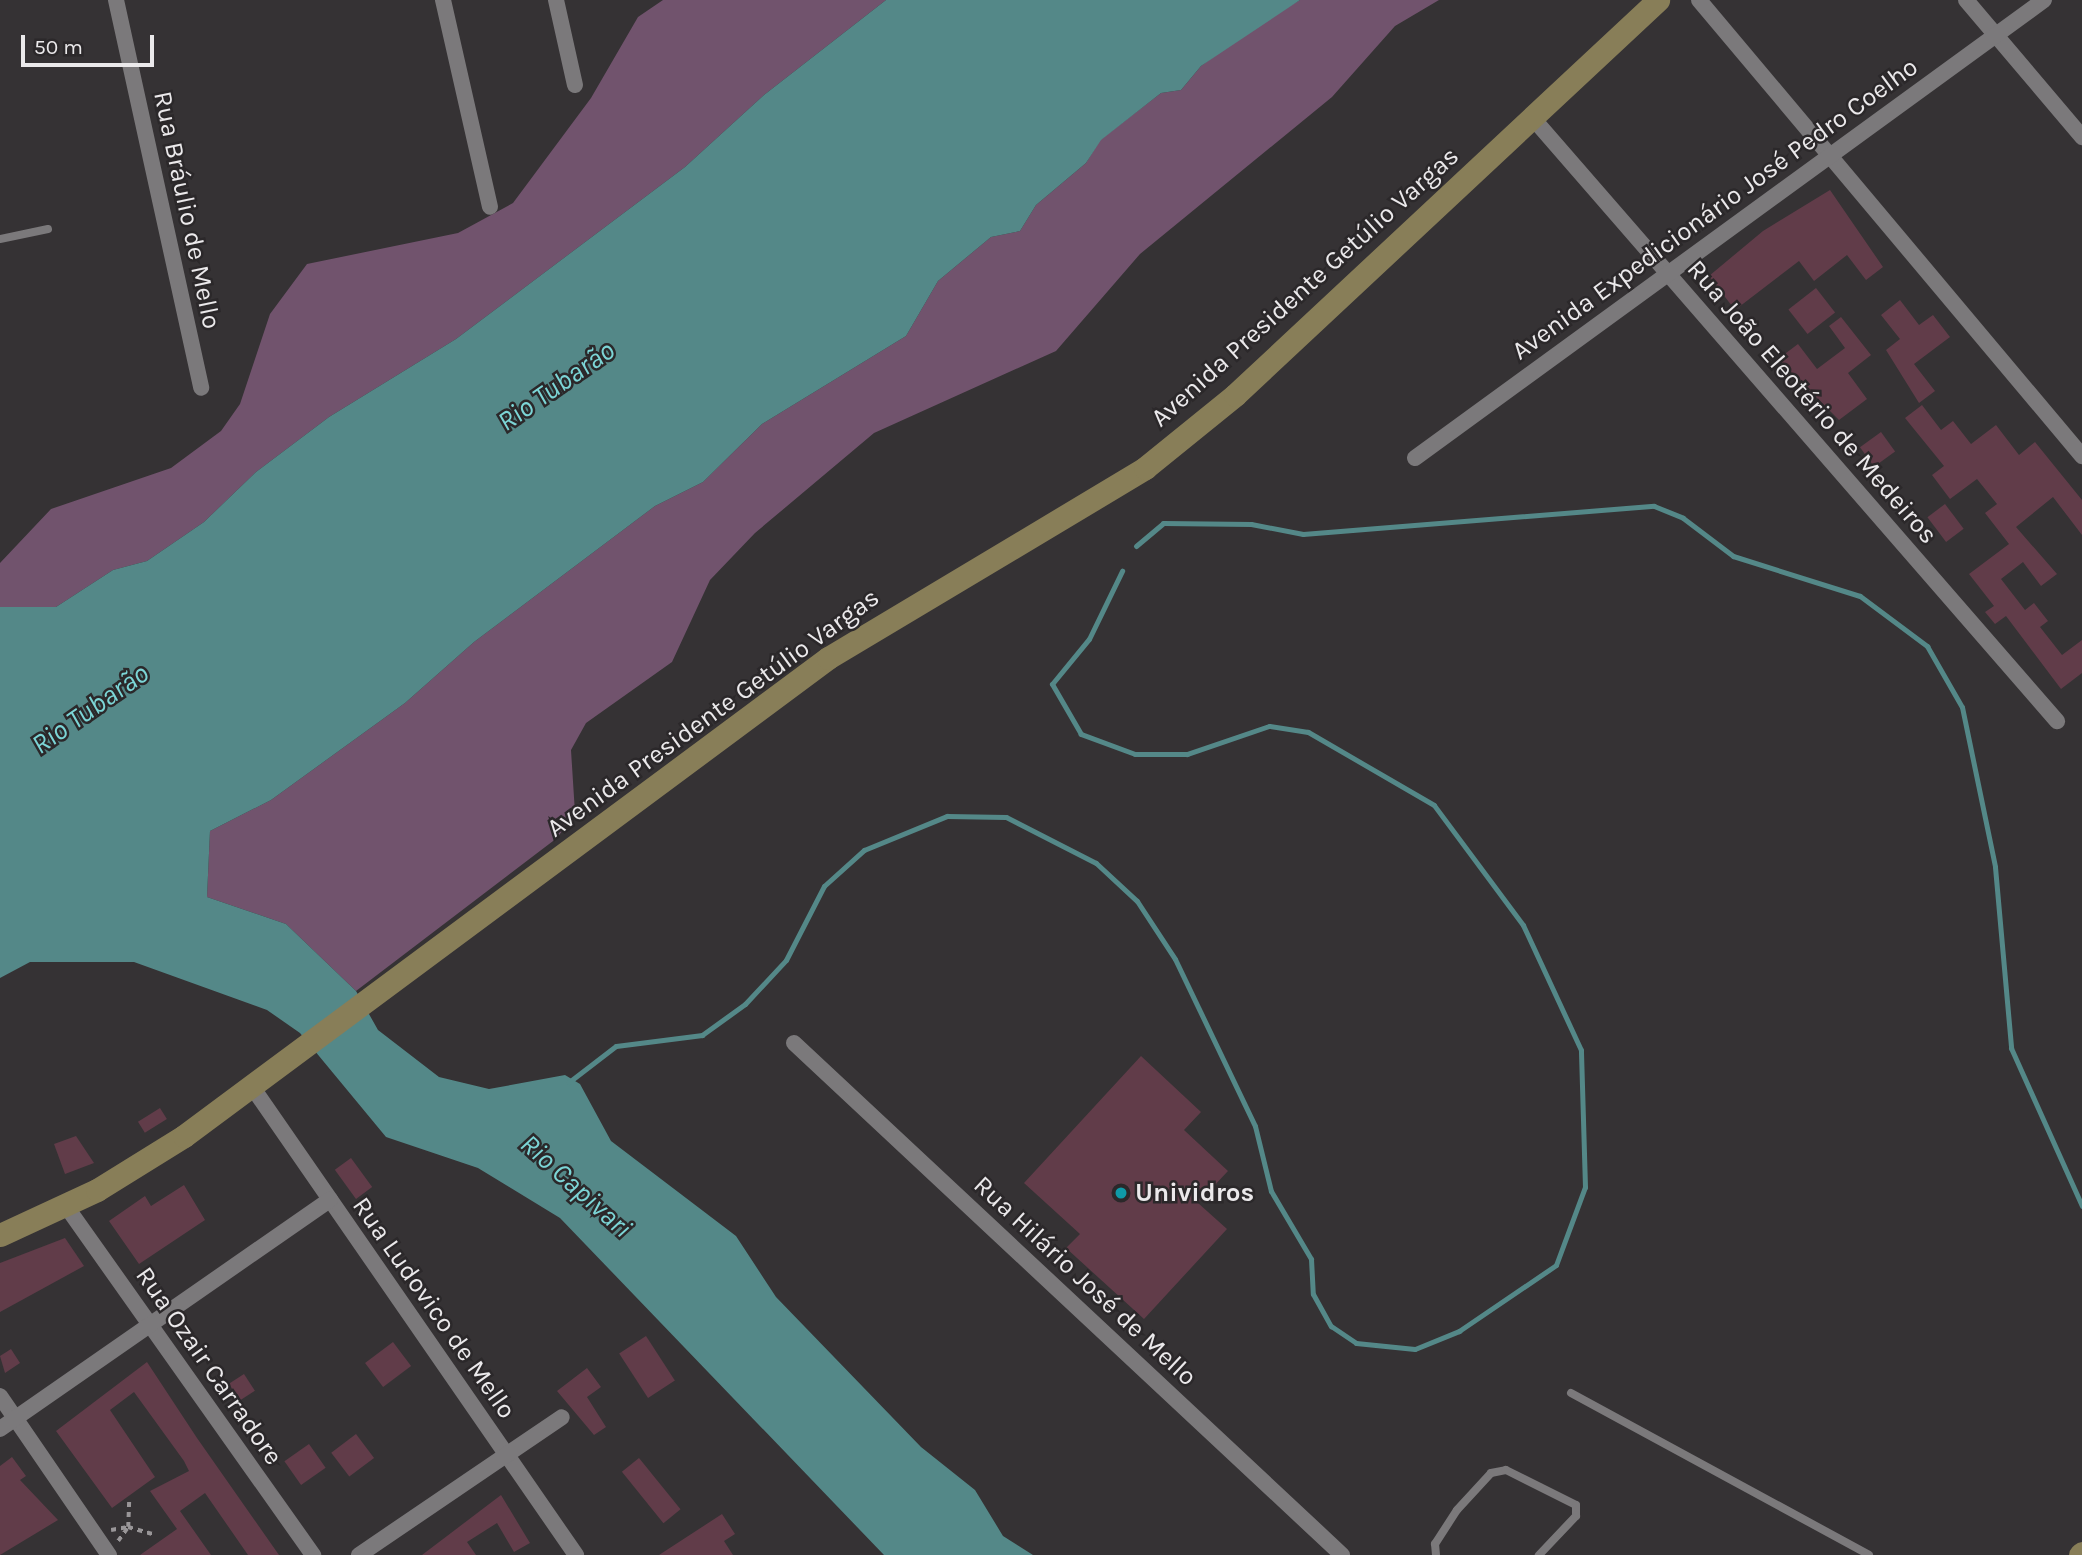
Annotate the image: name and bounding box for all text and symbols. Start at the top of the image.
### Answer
scale bar [24,21,158,65]
text: 50 m [34,35,83,59]
street label: Avenida Expedicionário José Pedro Coelho [1506,51,1924,367]
street label: Rua Bráulio de Mello [147,88,227,332]
street label: Avenida Presidente Getúlio Vargas [1145,141,1465,433]
street label: Rua João Eleotério de Medeiros [1680,254,1944,550]
water label: Rio Tubarão [491,333,621,439]
street label: Avenida Presidente Getúlio Vargas [541,582,885,844]
water label: Rio Tubarão [25,656,155,762]
water label: Rio Capivari [513,1127,639,1245]
street label: Rua Hilário José de Mello [967,1170,1203,1392]
place label: Unividros [1135,1177,1254,1209]
marker: Unividros [1113,1185,1129,1201]
street label: Rua Ludovico de Mello [346,1191,522,1425]
street label: Rua Ozair Carradore [129,1261,289,1471]

